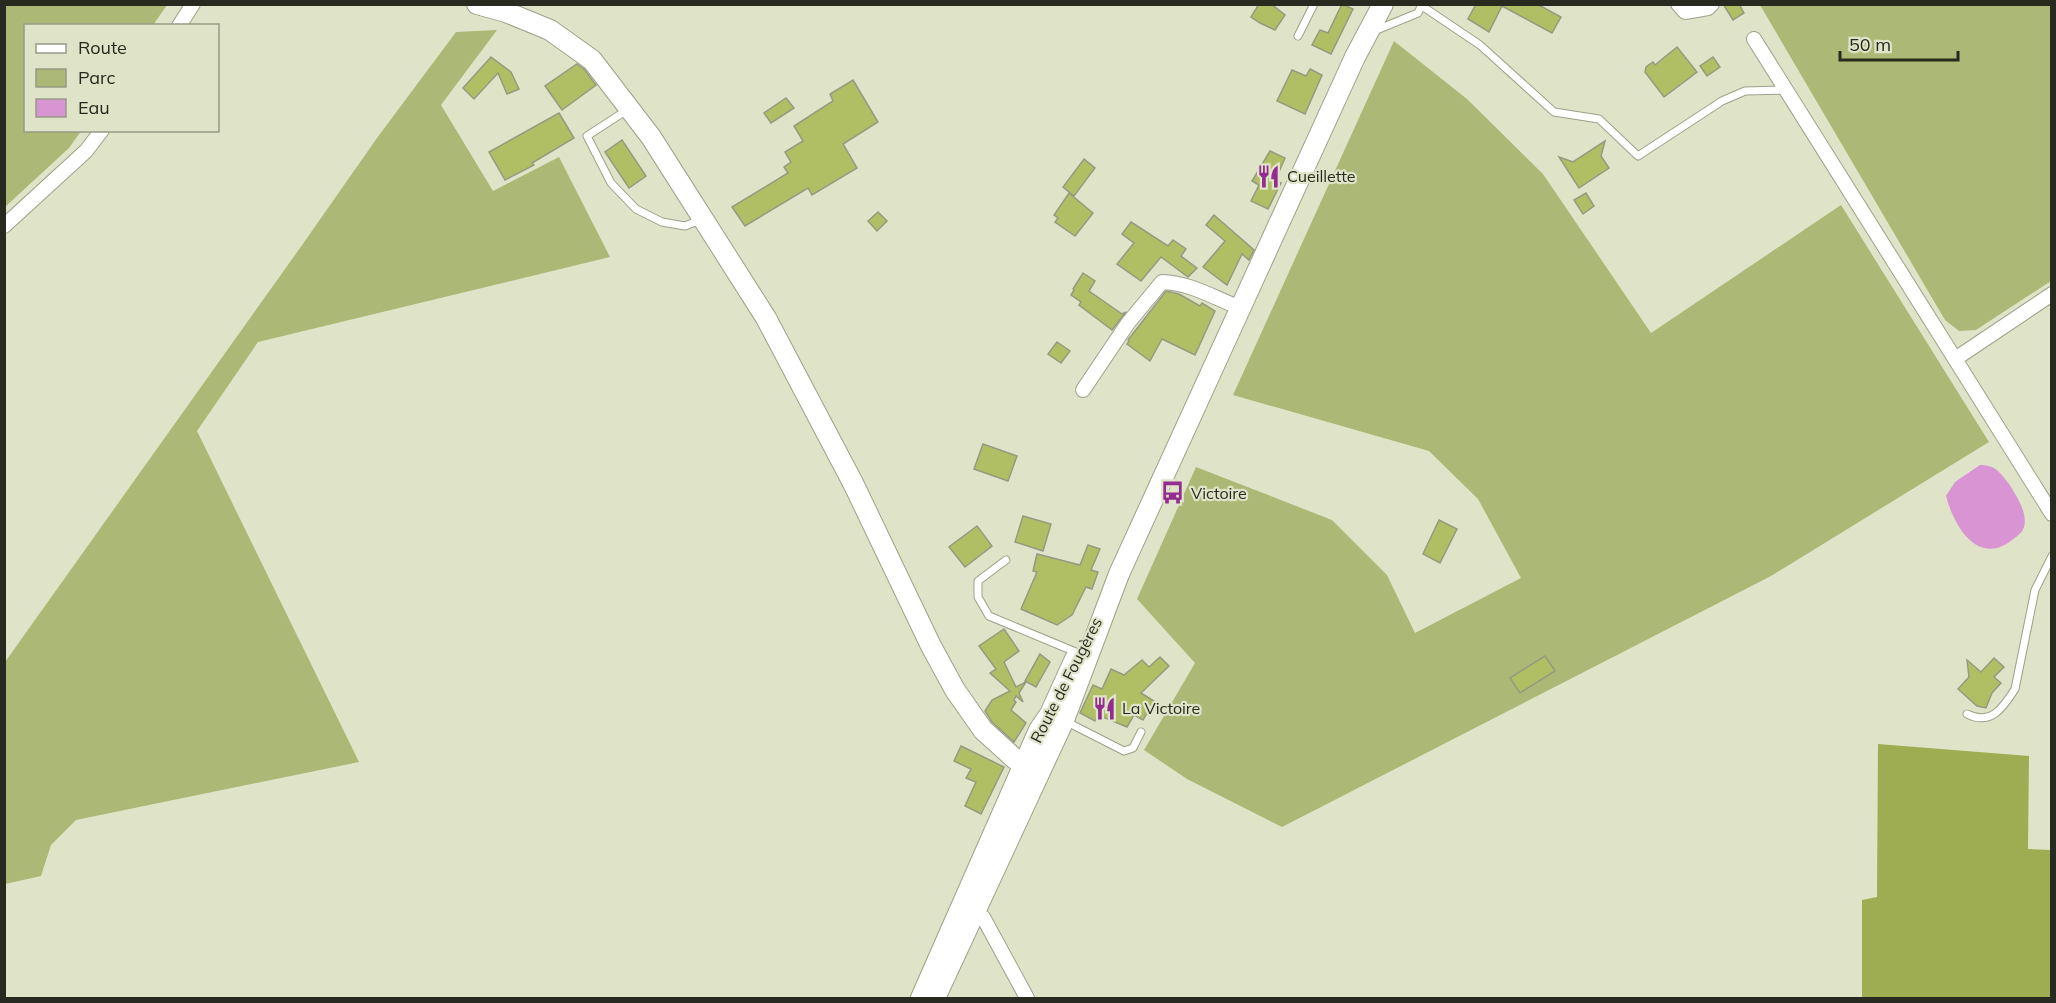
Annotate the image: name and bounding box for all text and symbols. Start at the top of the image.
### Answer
legend [24,24,219,132]
scale bar [1840,24,1958,62]
text: 50 m [1849,33,1891,56]
text: Route [78,36,127,59]
text: Parc [78,66,116,89]
text: Eau [78,96,110,119]
restaurant icon: Cueillette [1256,163,1282,189]
place label: Cueillette [1287,166,1355,186]
bus stop icon: Victoire [1160,480,1186,506]
place label: Victoire [1191,483,1247,503]
street label: Route de Fougères [1026,614,1106,746]
restaurant icon: La Victoire [1091,695,1117,721]
place label: La Victoire [1122,698,1200,718]

